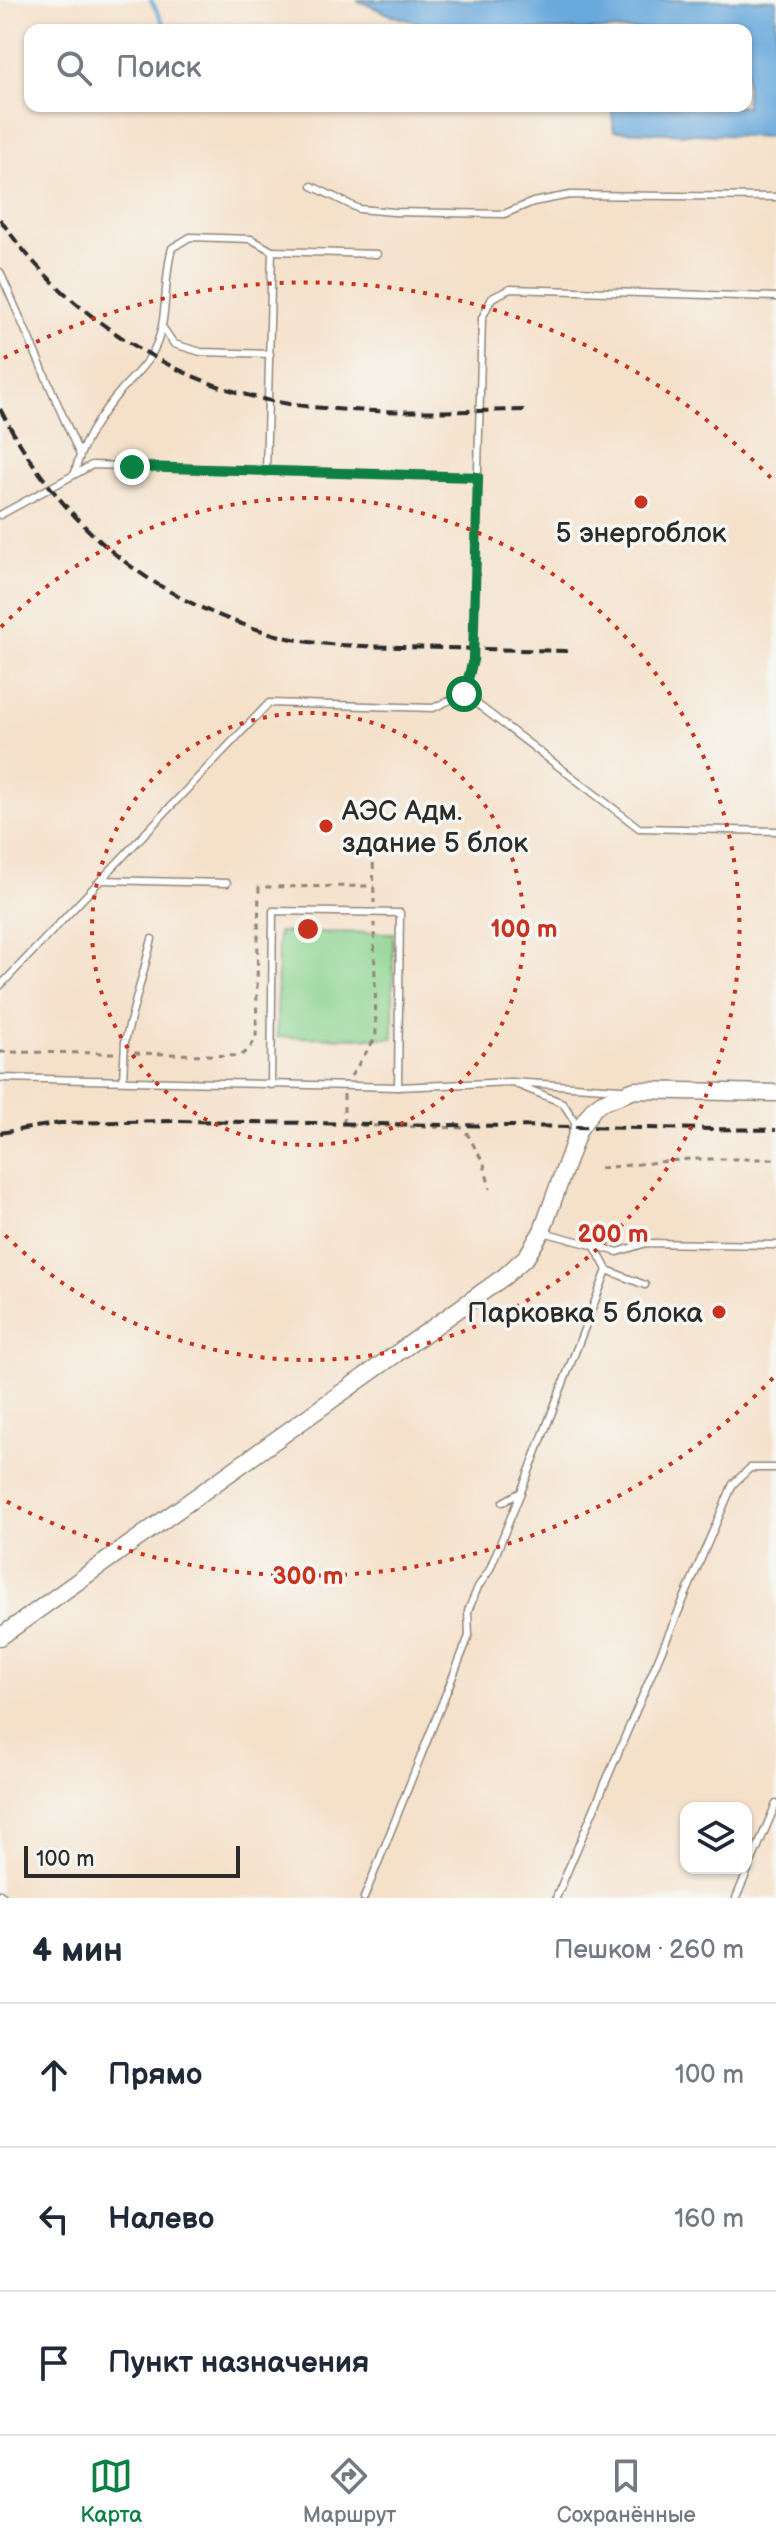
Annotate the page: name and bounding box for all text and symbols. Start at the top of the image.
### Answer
search box [24,24,752,112]
icon: search [52,46,96,90]
text: Поиск [116,50,202,86]
route end [114,449,150,485]
marker: 5 энергоблок [632,493,650,511]
place label: 5 энергоблок [556,517,727,550]
route start [446,676,482,712]
place label: АЭС Адм. здание 5 блок [341,795,528,860]
marker: АЭС Адм. здание 5 блок [317,817,335,835]
centre of rings [294,915,322,943]
text: 100 m [491,915,557,944]
text: 200 m [578,1220,648,1249]
place label: Парковка 5 блока [467,1297,703,1330]
marker: Парковка 5 блока [710,1303,728,1321]
text: 300 m [273,1562,343,1591]
map controls [680,1802,752,1874]
button: layers [680,1802,752,1874]
scale bar [24,1842,240,1878]
text: 100 m [36,1846,95,1873]
text: 4 мин [32,1930,123,1971]
text: Пешком · 260 m [554,1935,744,1966]
icon: ahead [32,2053,76,2097]
text: Прямо [108,2057,202,2093]
text: 100 m [675,2060,744,2091]
icon: left [32,2197,76,2241]
text: Налево [108,2201,214,2237]
text: 160 m [674,2204,744,2235]
icon: arrive [32,2341,76,2385]
text: Пункт назначения [108,2345,369,2381]
tab: Карта [80,2454,142,2529]
tab: Маршрут [303,2454,396,2529]
tab: Сохранённые [557,2454,696,2529]

